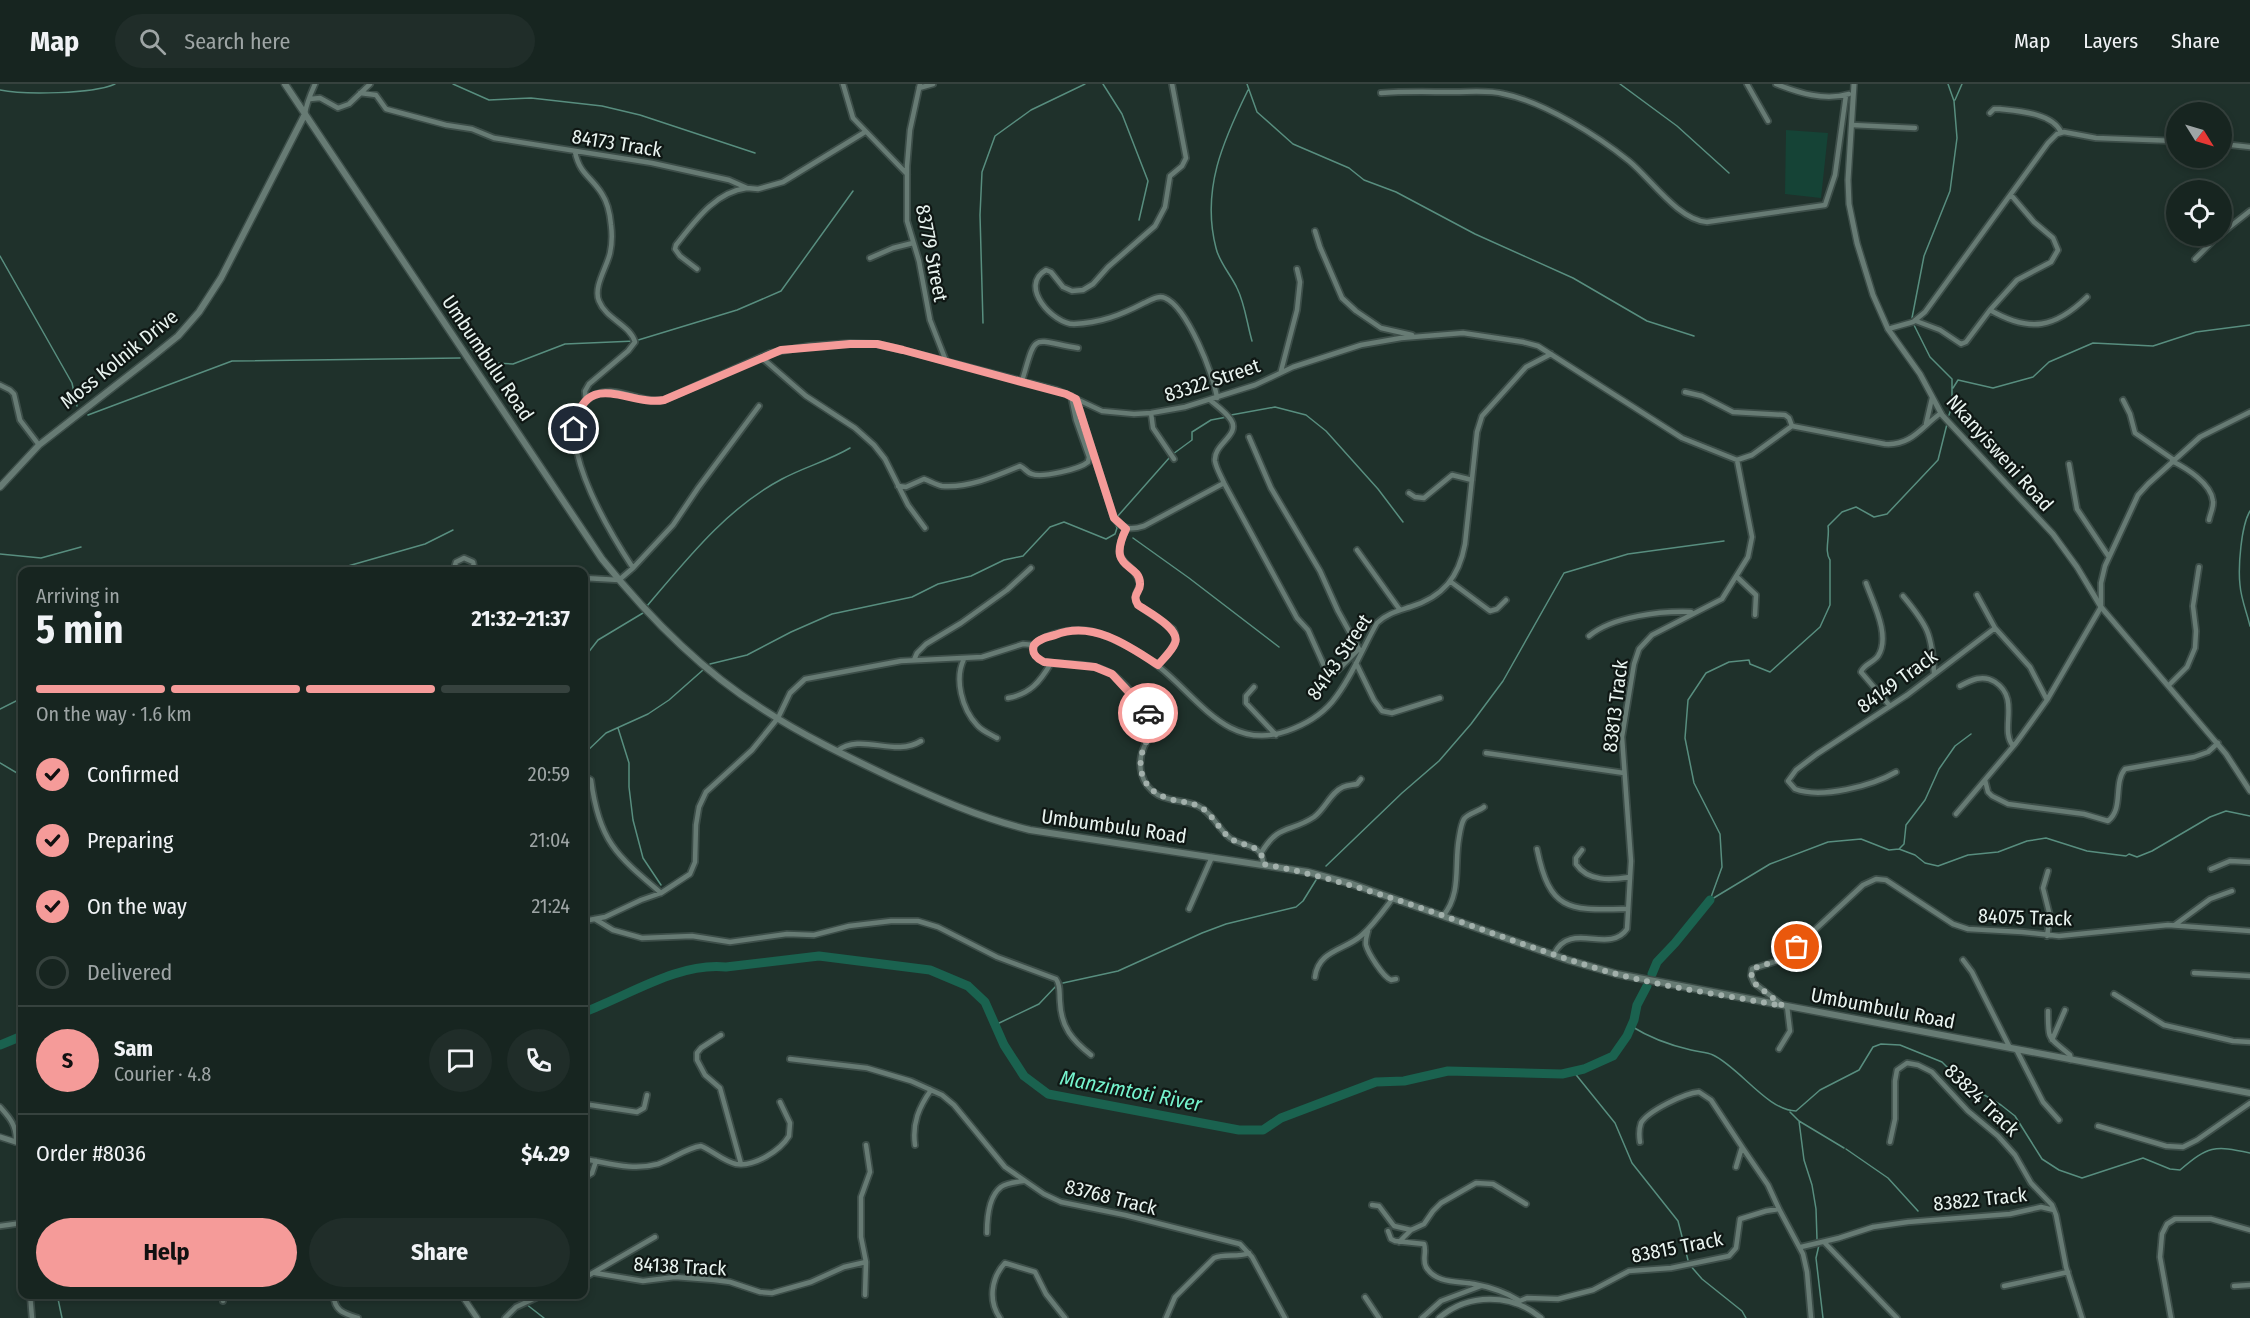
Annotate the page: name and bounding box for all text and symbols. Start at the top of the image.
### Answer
search box [115,14,535,68]
text: Map [30,25,79,58]
icon: search [136,25,169,58]
text: Search here [184,28,290,55]
text: Map [2014,28,2050,54]
text: Layers [2083,28,2138,54]
text: Share [2171,28,2220,54]
north arrow [2166,102,2232,168]
map controls [2166,102,2232,246]
street label: 84173 Track [570,124,664,162]
button: locate [2166,180,2232,246]
street label: 83779 Street [911,202,953,304]
street label: Umbumbulu Road [437,291,539,425]
street label: Moss Kolnik Drive [55,304,183,414]
street label: 83322 Street [1161,353,1263,407]
street label: Nkanyisweni Road [1941,390,2059,516]
pin [548,403,599,454]
icon: home [557,412,590,445]
text: Arriving in [36,584,120,608]
text: 21:32–21:37 [472,605,570,632]
text: 5 min [36,607,124,653]
street label: 84143 Street [1301,609,1377,705]
street label: 84149 Track [1852,644,1942,718]
street label: 83813 Track [1597,658,1633,753]
courier [1118,683,1178,743]
icon: car [1132,697,1165,730]
text: On the way · 1.6 km [36,702,192,726]
icon: check [36,758,69,791]
text: Confirmed [87,761,180,788]
text: 20:59 [528,762,570,786]
street label: Umbumbulu Road [1040,804,1188,848]
icon: check [36,824,69,857]
text: Preparing [87,827,173,854]
text: 21:04 [529,828,570,852]
icon: check [36,890,69,923]
text: On the way [87,893,187,920]
text: 21:24 [531,894,570,918]
street label: 84075 Track [1978,903,2073,931]
pin [1771,921,1822,972]
icon: bag [1780,930,1813,963]
text: Delivered [87,959,172,986]
street label: Umbumbulu Road [1809,982,1957,1034]
button: chat [429,1029,492,1092]
button: phone [507,1029,570,1092]
text: Sam [114,1035,153,1062]
text: S [62,1047,73,1074]
street label: 83824 Track [1940,1059,2025,1142]
text: Courier · 4.8 [114,1062,211,1086]
water label: Manzimtoti River [1058,1065,1205,1118]
text: Order #8036 [36,1140,146,1167]
text: $4.29 [521,1140,570,1167]
street label: 83768 Track [1063,1174,1160,1220]
street label: 83822 Track [1932,1182,2029,1216]
button: Help [36,1218,297,1287]
button: Share [309,1218,570,1287]
street label: 83815 Track [1629,1226,1726,1268]
street label: 84138 Track [633,1252,728,1280]

